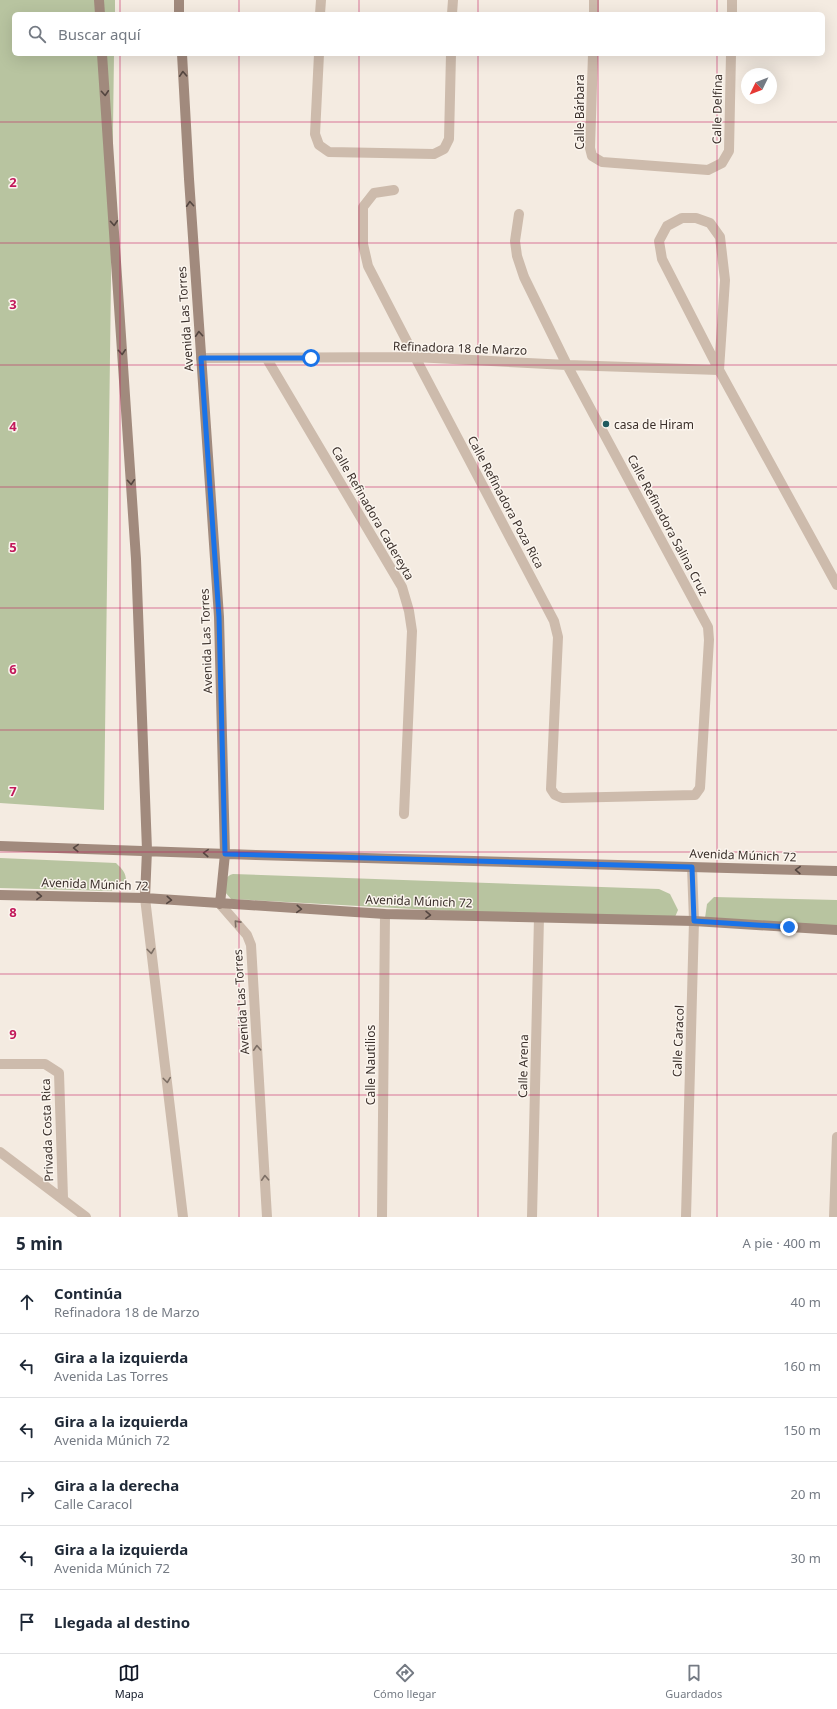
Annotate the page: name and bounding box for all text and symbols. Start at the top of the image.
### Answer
search box [12,12,825,56]
icon: search [26,23,48,45]
text: Buscar aquí [58,24,141,44]
north arrow [741,68,777,104]
one-way arrow [178,71,187,77]
street label: Calle Bárbara [571,74,588,150]
street label: Calle Delfina [708,74,726,144]
one-way arrow [101,90,109,96]
text: 2 [9,173,17,191]
one-way arrow [186,201,195,207]
one-way arrow [109,220,118,226]
street label: Avenida Las Torres [173,266,197,372]
text: 3 [9,295,17,313]
one-way arrow [195,331,204,337]
street label: Refinadora 18 de Marzo [393,337,527,359]
one-way arrow [118,349,127,355]
route start [302,349,320,367]
place label: casa de Hiram [614,416,694,433]
text: 4 [9,417,17,435]
marker: casa de Hiram [601,419,611,429]
street label: Calle Refinadora Poza Rica [464,433,548,571]
street label: Calle Refinadora Cadereyta [328,443,418,583]
street label: Calle Refinadora Salina Cruz [624,451,713,599]
one-way arrow [126,479,135,485]
text: 5 [9,538,17,556]
street label: Avenida Las Torres [196,588,216,694]
text: 6 [9,660,17,678]
text: 7 [9,782,17,800]
one-way arrow [73,844,79,852]
street label: Avenida Múnich 72 [689,845,797,865]
one-way arrow [203,848,209,857]
one-way arrow [795,866,801,874]
street label: Avenida Múnich 72 [41,874,149,894]
one-way arrow [36,891,42,900]
street label: Avenida Múnich 72 [365,891,473,911]
one-way arrow [166,895,172,904]
text: 8 [9,903,17,921]
one-way arrow [296,904,302,913]
one-way arrow [425,911,431,919]
route end [780,918,798,936]
one-way arrow [234,920,241,928]
one-way arrow [146,948,155,954]
street label: Avenida Las Torres [229,949,253,1055]
street label: Calle Caracol [668,1005,688,1077]
text: 9 [9,1025,17,1043]
street label: Calle Nautilios [362,1025,379,1105]
street label: Calle Arena [514,1034,532,1098]
one-way arrow [253,1045,262,1051]
one-way arrow [162,1077,171,1083]
street label: Privada Costa Rica [37,1078,57,1182]
one-way arrow [261,1175,270,1181]
text: 5 min [16,1232,63,1255]
text: A pie · 400 m [743,1234,821,1252]
text: Continúa [54,1283,122,1303]
icon: ahead [16,1291,38,1313]
text: 40 m [791,1293,821,1311]
text: Refinadora 18 de Marzo [54,1303,200,1321]
text: Gira a la izquierda [54,1347,188,1367]
icon: left [16,1355,38,1377]
text: 160 m [783,1357,821,1375]
text: Avenida Las Torres [54,1367,168,1385]
text: Gira a la izquierda [54,1411,188,1431]
icon: left [16,1419,38,1441]
text: 150 m [783,1421,821,1439]
text: Avenida Múnich 72 [54,1431,170,1449]
text: Gira a la derecha [54,1475,179,1495]
icon: right [16,1483,38,1505]
text: 20 m [791,1485,821,1503]
text: Calle Caracol [54,1495,132,1513]
text: Gira a la izquierda [54,1539,188,1559]
icon: left [16,1547,38,1569]
text: 30 m [791,1549,821,1567]
text: Avenida Múnich 72 [54,1559,170,1577]
icon: arrive [16,1611,38,1633]
text: Llegada al destino [54,1612,190,1632]
tab: Mapa [115,1662,144,1701]
tab: Cómo llegar [373,1662,436,1701]
tab: Guardados [665,1662,722,1701]

